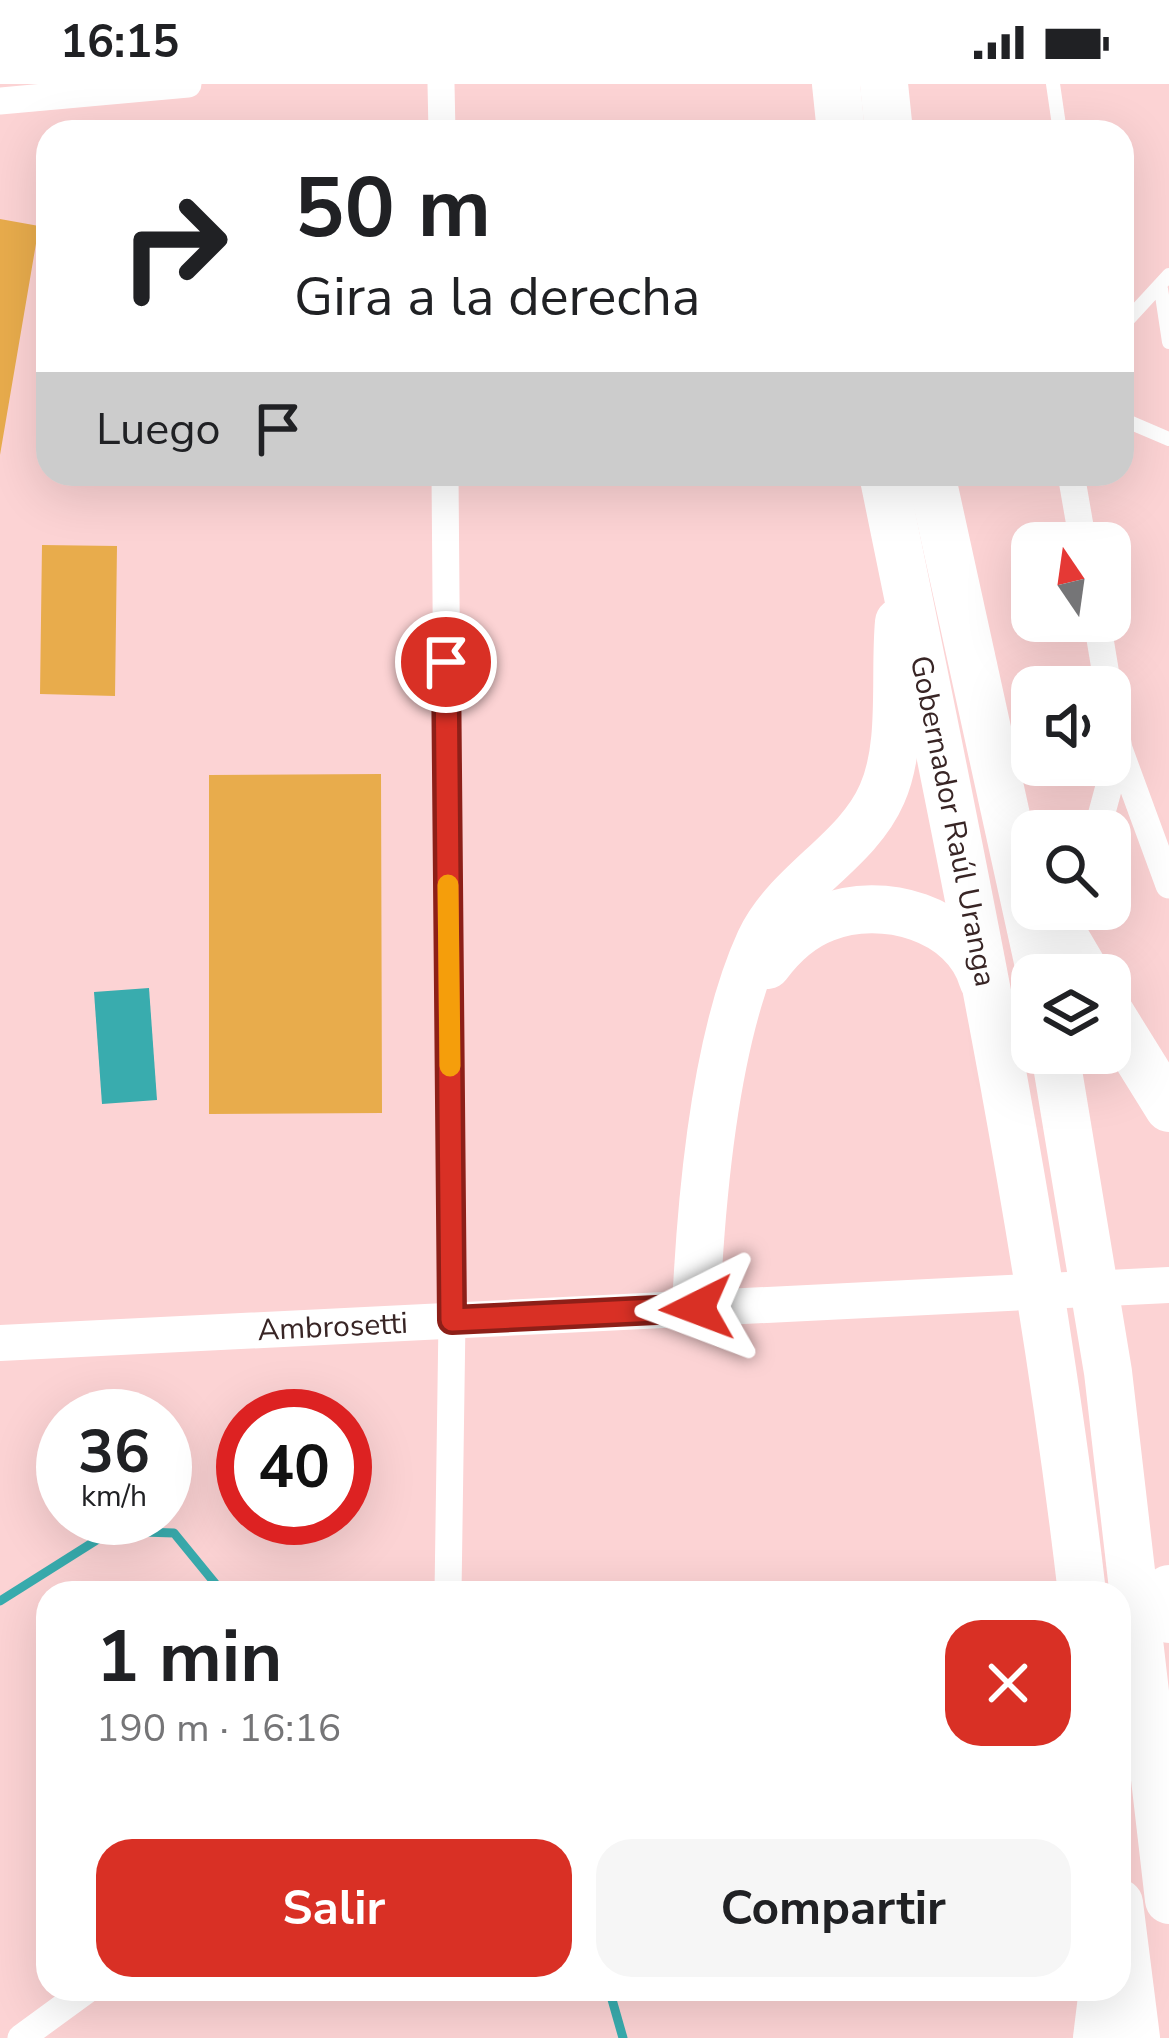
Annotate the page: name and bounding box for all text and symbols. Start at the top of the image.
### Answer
text: 16:15 [60,12,179,73]
text: 50 m [294,151,491,266]
icon: right [96,168,252,324]
text: Gira a la derecha [294,260,701,334]
icon: arrive [245,396,311,462]
text: Luego [96,399,221,460]
north arrow [1011,522,1131,642]
map controls [1011,522,1131,1074]
pin [395,611,497,713]
icon: arrive [413,629,479,695]
street label: Gobernador Raúl Uranga [900,652,1006,990]
button: sound [1011,666,1131,786]
button: search [1011,810,1131,930]
button: layers [1011,954,1131,1074]
position arrow [634,1245,760,1371]
street label: Ambrosetti [257,1302,409,1351]
speed limit sign: 40 [216,1389,372,1545]
text: 36 [78,1411,150,1493]
text: km/h [81,1476,147,1517]
text: 1 min [96,1608,282,1706]
button: close [945,1620,1071,1746]
text: 190 m · 16:16 [96,1702,341,1755]
button: Salir [96,1839,572,1977]
button: Compartir [596,1839,1071,1977]

